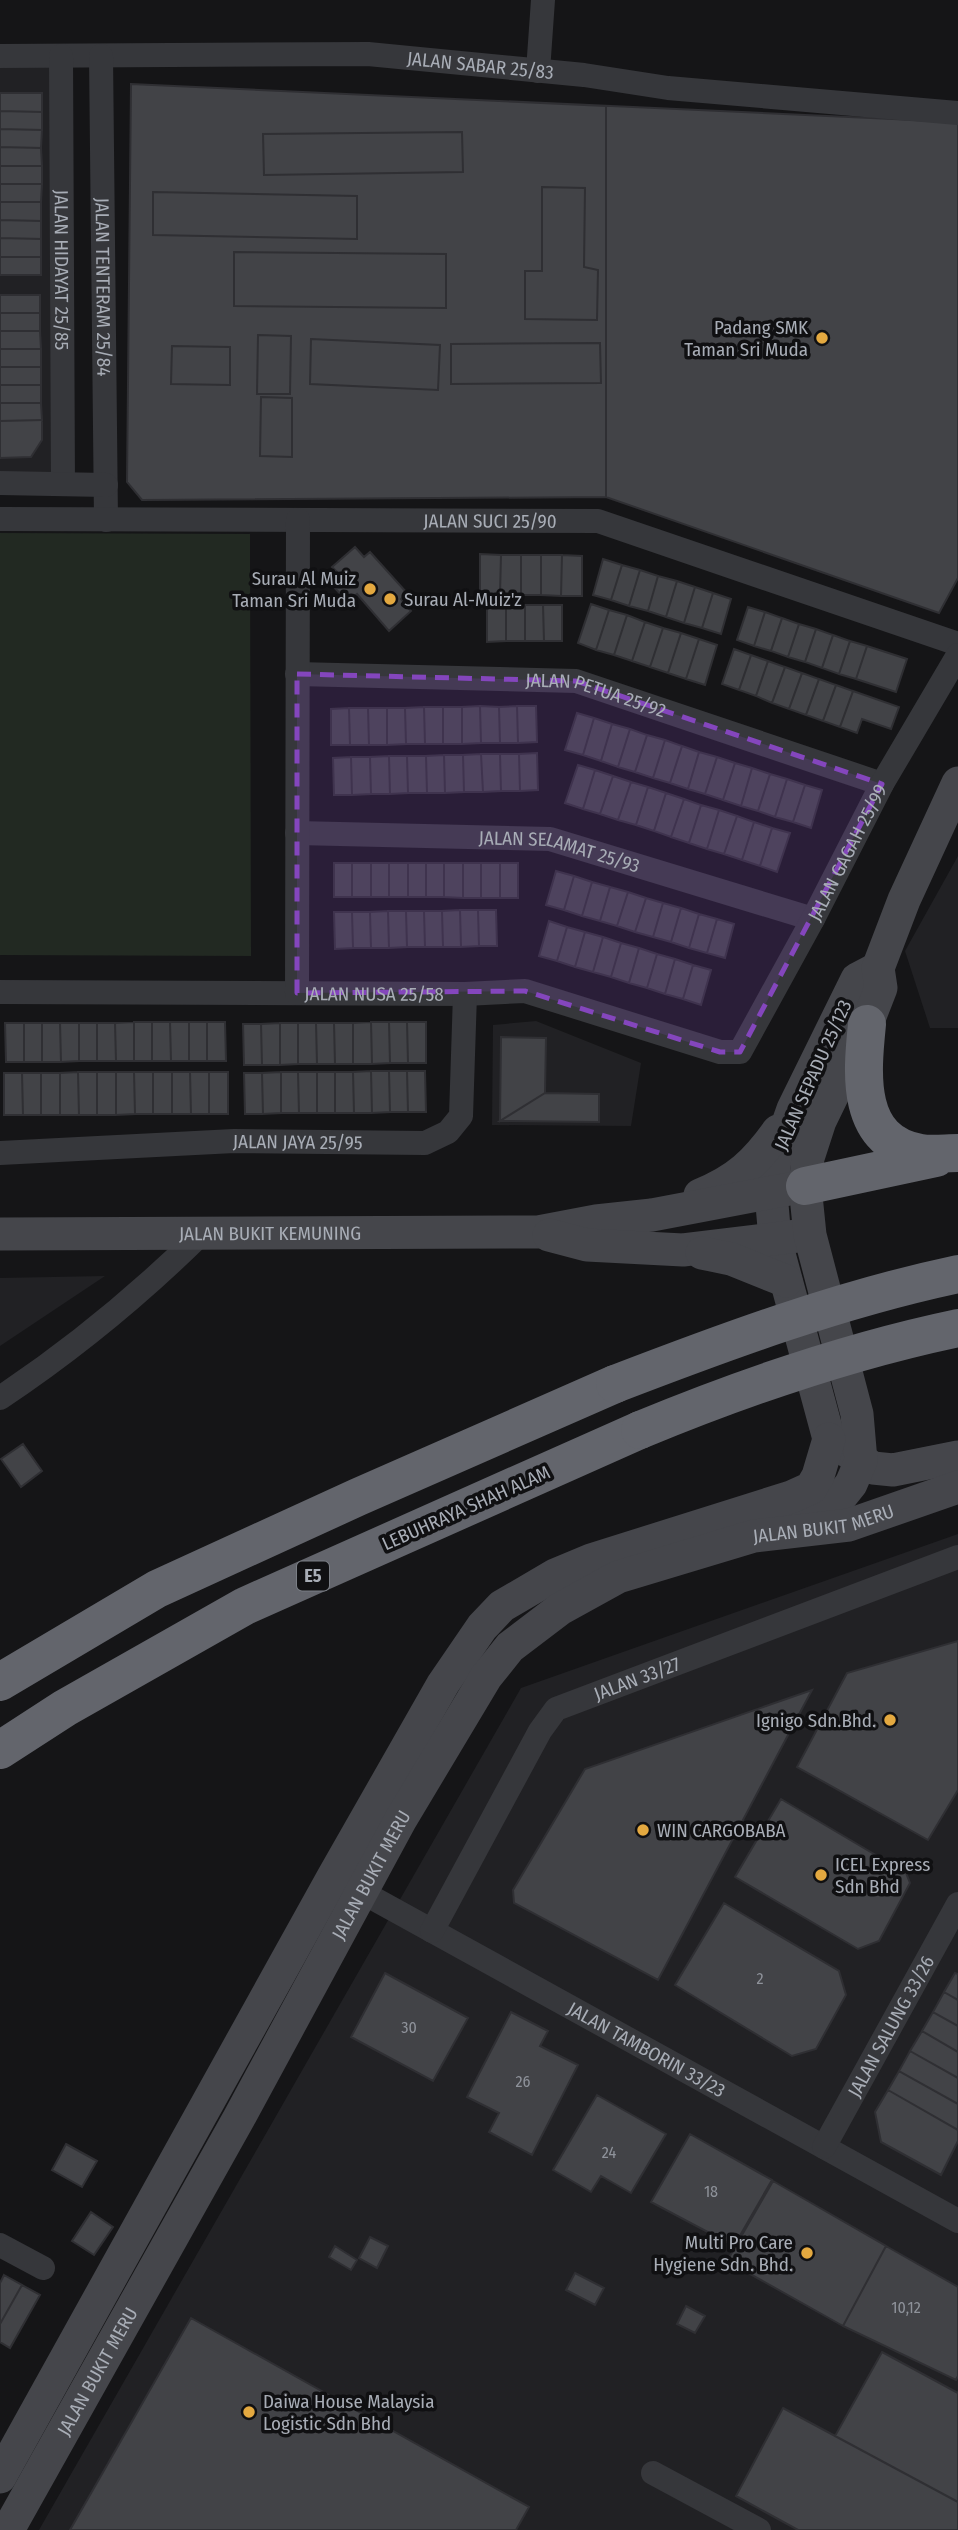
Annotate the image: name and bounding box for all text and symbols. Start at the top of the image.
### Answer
street label: JALAN SABAR 25/83 [406,46,555,84]
street label: JALAN HIDAYAT 25/85 [50,190,74,350]
street label: JALAN TENTERAM 25/84 [91,197,116,377]
place label: Padang SMK Taman Sri Muda [684,316,809,361]
marker: Padang SMK Taman Sri Muda [814,330,830,346]
street label: JALAN SUCI 25/90 [423,509,557,532]
place label: Surau Al Muiz Taman Sri Muda [232,567,356,612]
marker: Surau Al Muiz Taman Sri Muda [362,581,378,597]
place label: Surau Al-Muiz'z [404,588,522,611]
marker: Surau Al-Muiz'z [382,591,398,607]
street label: JALAN PETUA 25/92 [525,668,669,722]
street label: JALAN GAGAH 25/99 [803,780,892,925]
street label: JALAN SELAMAT 25/93 [478,826,643,877]
street label: JALAN NUSA 25/58 [304,982,444,1005]
street label: JALAN SEPADU 25/123 [770,996,856,1154]
street label: JALAN JAYA 25/95 [233,1129,363,1154]
street label: JALAN BUKIT KEMUNING [179,1221,361,1245]
street label: LEBUHRAYA SHAH ALAM [378,1461,554,1555]
street label: JALAN BUKIT MERU [752,1499,897,1548]
road number: E5 [297,1562,329,1590]
street label: JALAN 33/27 [591,1652,684,1705]
place label: Ignigo Sdn.Bhd. [756,1709,876,1732]
marker: Ignigo Sdn.Bhd. [882,1712,898,1728]
street label: JALAN BUKIT MERU [327,1806,415,1943]
place label: WIN CARGOBABA [657,1819,785,1842]
marker: WIN CARGOBABA [635,1822,651,1838]
place label: ICEL Express Sdn Bhd [835,1853,930,1898]
marker: ICEL Express Sdn Bhd [813,1867,829,1883]
street label: JALAN SALUNG 33/26 [842,1952,939,2101]
house number: 2 [756,1969,764,1988]
street label: JALAN TAMBORIN 33/23 [564,1997,730,2102]
house number: 30 [401,2018,417,2037]
house number: 26 [516,2072,531,2091]
house number: 24 [602,2143,616,2162]
house number: 18 [704,2182,718,2201]
place label: Multi Pro Care Hygiene Sdn. Bhd. [653,2231,793,2276]
marker: Multi Pro Care Hygiene Sdn. Bhd. [799,2245,815,2261]
house number: 10,12 [891,2298,921,2317]
street label: JALAN BUKIT MERU [52,2303,142,2439]
place label: Daiwa House Malaysia Logistic Sdn Bhd [263,2390,434,2435]
marker: Daiwa House Malaysia Logistic Sdn Bhd [241,2404,257,2420]

